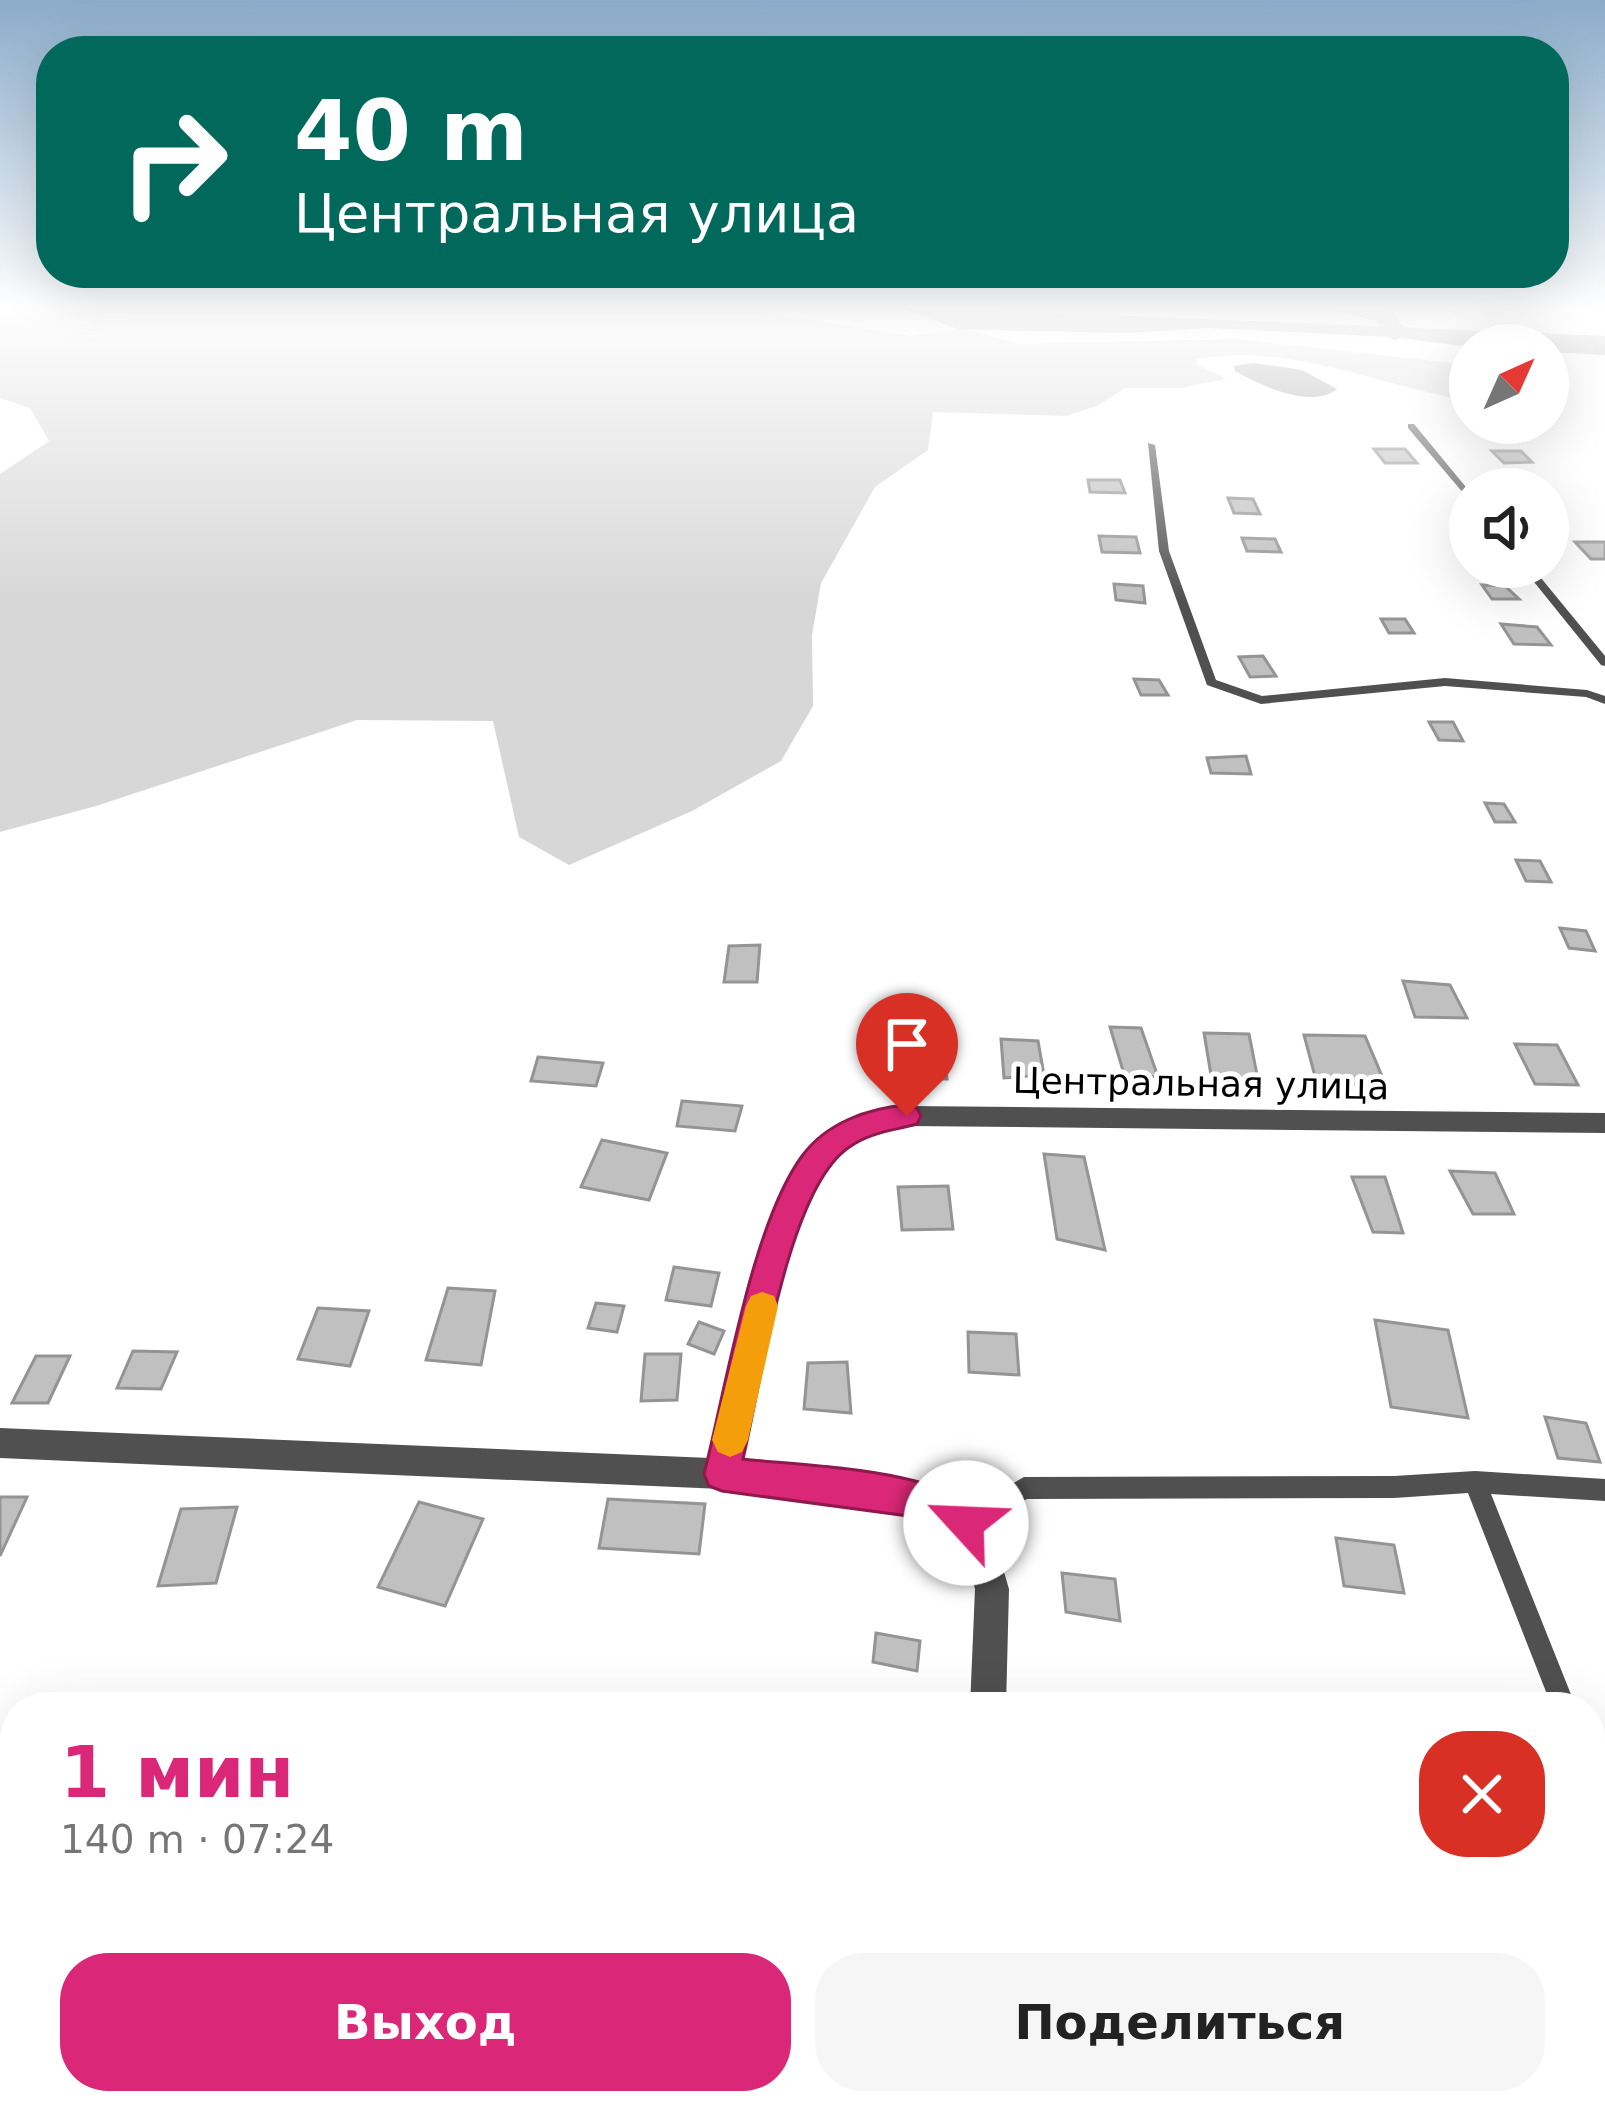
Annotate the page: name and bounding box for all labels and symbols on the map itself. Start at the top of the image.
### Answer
north arrow [1449,324,1569,444]
pin [856,993,958,1116]
street label: Центральная улица [1012,1060,1390,1107]
position arrow [903,1460,1029,1586]

